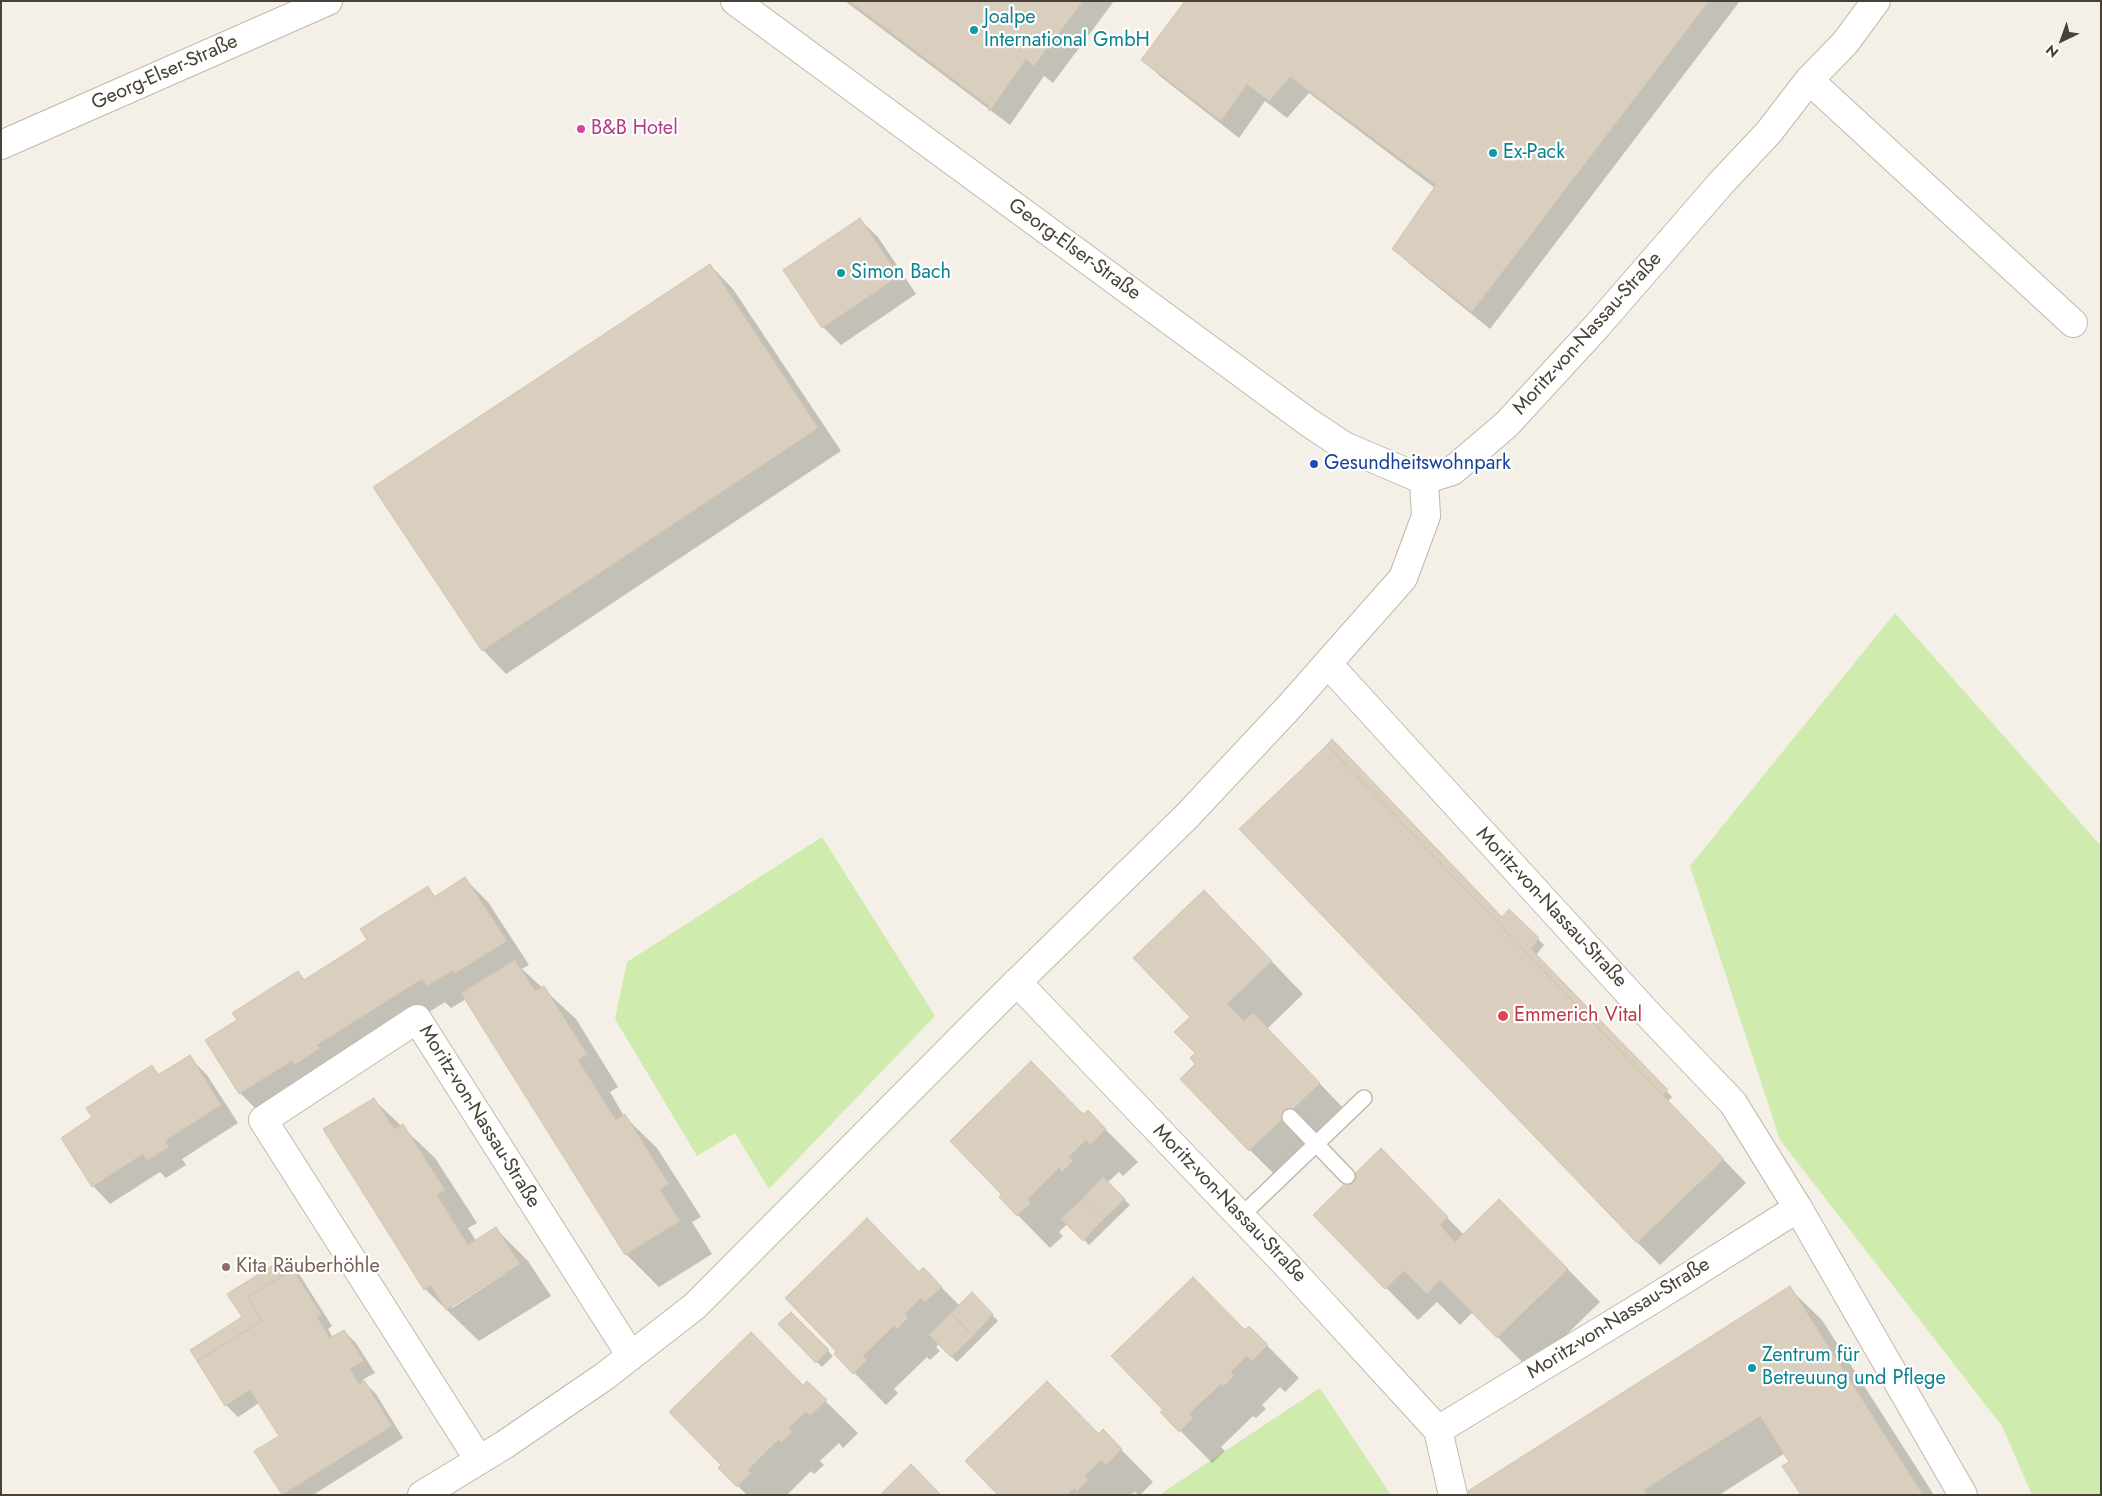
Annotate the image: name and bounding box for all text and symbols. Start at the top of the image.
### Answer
place label: Joalpe International GmbH [984,6,1150,53]
north arrow [2037,15,2087,65]
marker: Joalpe International GmbH [968,24,980,36]
street label: Georg-Elser-Straße [88,30,242,116]
text: N [2041,40,2063,62]
place label: B&B Hotel [591,117,678,141]
marker: B&B Hotel [575,123,587,135]
place label: Ex-Pack [1503,141,1565,165]
marker: Ex-Pack [1487,147,1499,159]
street label: Georg-Elser-Straße [1003,194,1145,306]
street label: Moritz-von-Nassau-Straße [1509,248,1667,420]
place label: Simon Bach [851,261,951,285]
marker: Simon Bach [835,267,847,279]
place label: Gesundheitswohnpark [1324,452,1511,476]
marker: Gesundheitswohnpark [1308,458,1320,470]
street label: Moritz-von-Nassau-Straße [1470,823,1632,993]
place label: Emmerich Vital [1514,1004,1642,1028]
marker: Emmerich Vital [1496,1009,1510,1023]
street label: Moritz-von-Nassau-Straße [413,1021,545,1213]
street label: Moritz-von-Nassau-Straße [1147,1120,1311,1288]
street label: Moritz-von-Nassau-Straße [1523,1253,1715,1385]
place label: Kita Räuberhöhle [236,1255,380,1279]
marker: Kita Räuberhöhle [220,1261,232,1273]
place label: Zentrum für Betreuung und Pflege [1762,1344,1946,1391]
marker: Zentrum für Betreuung und Pflege [1746,1362,1758,1374]

